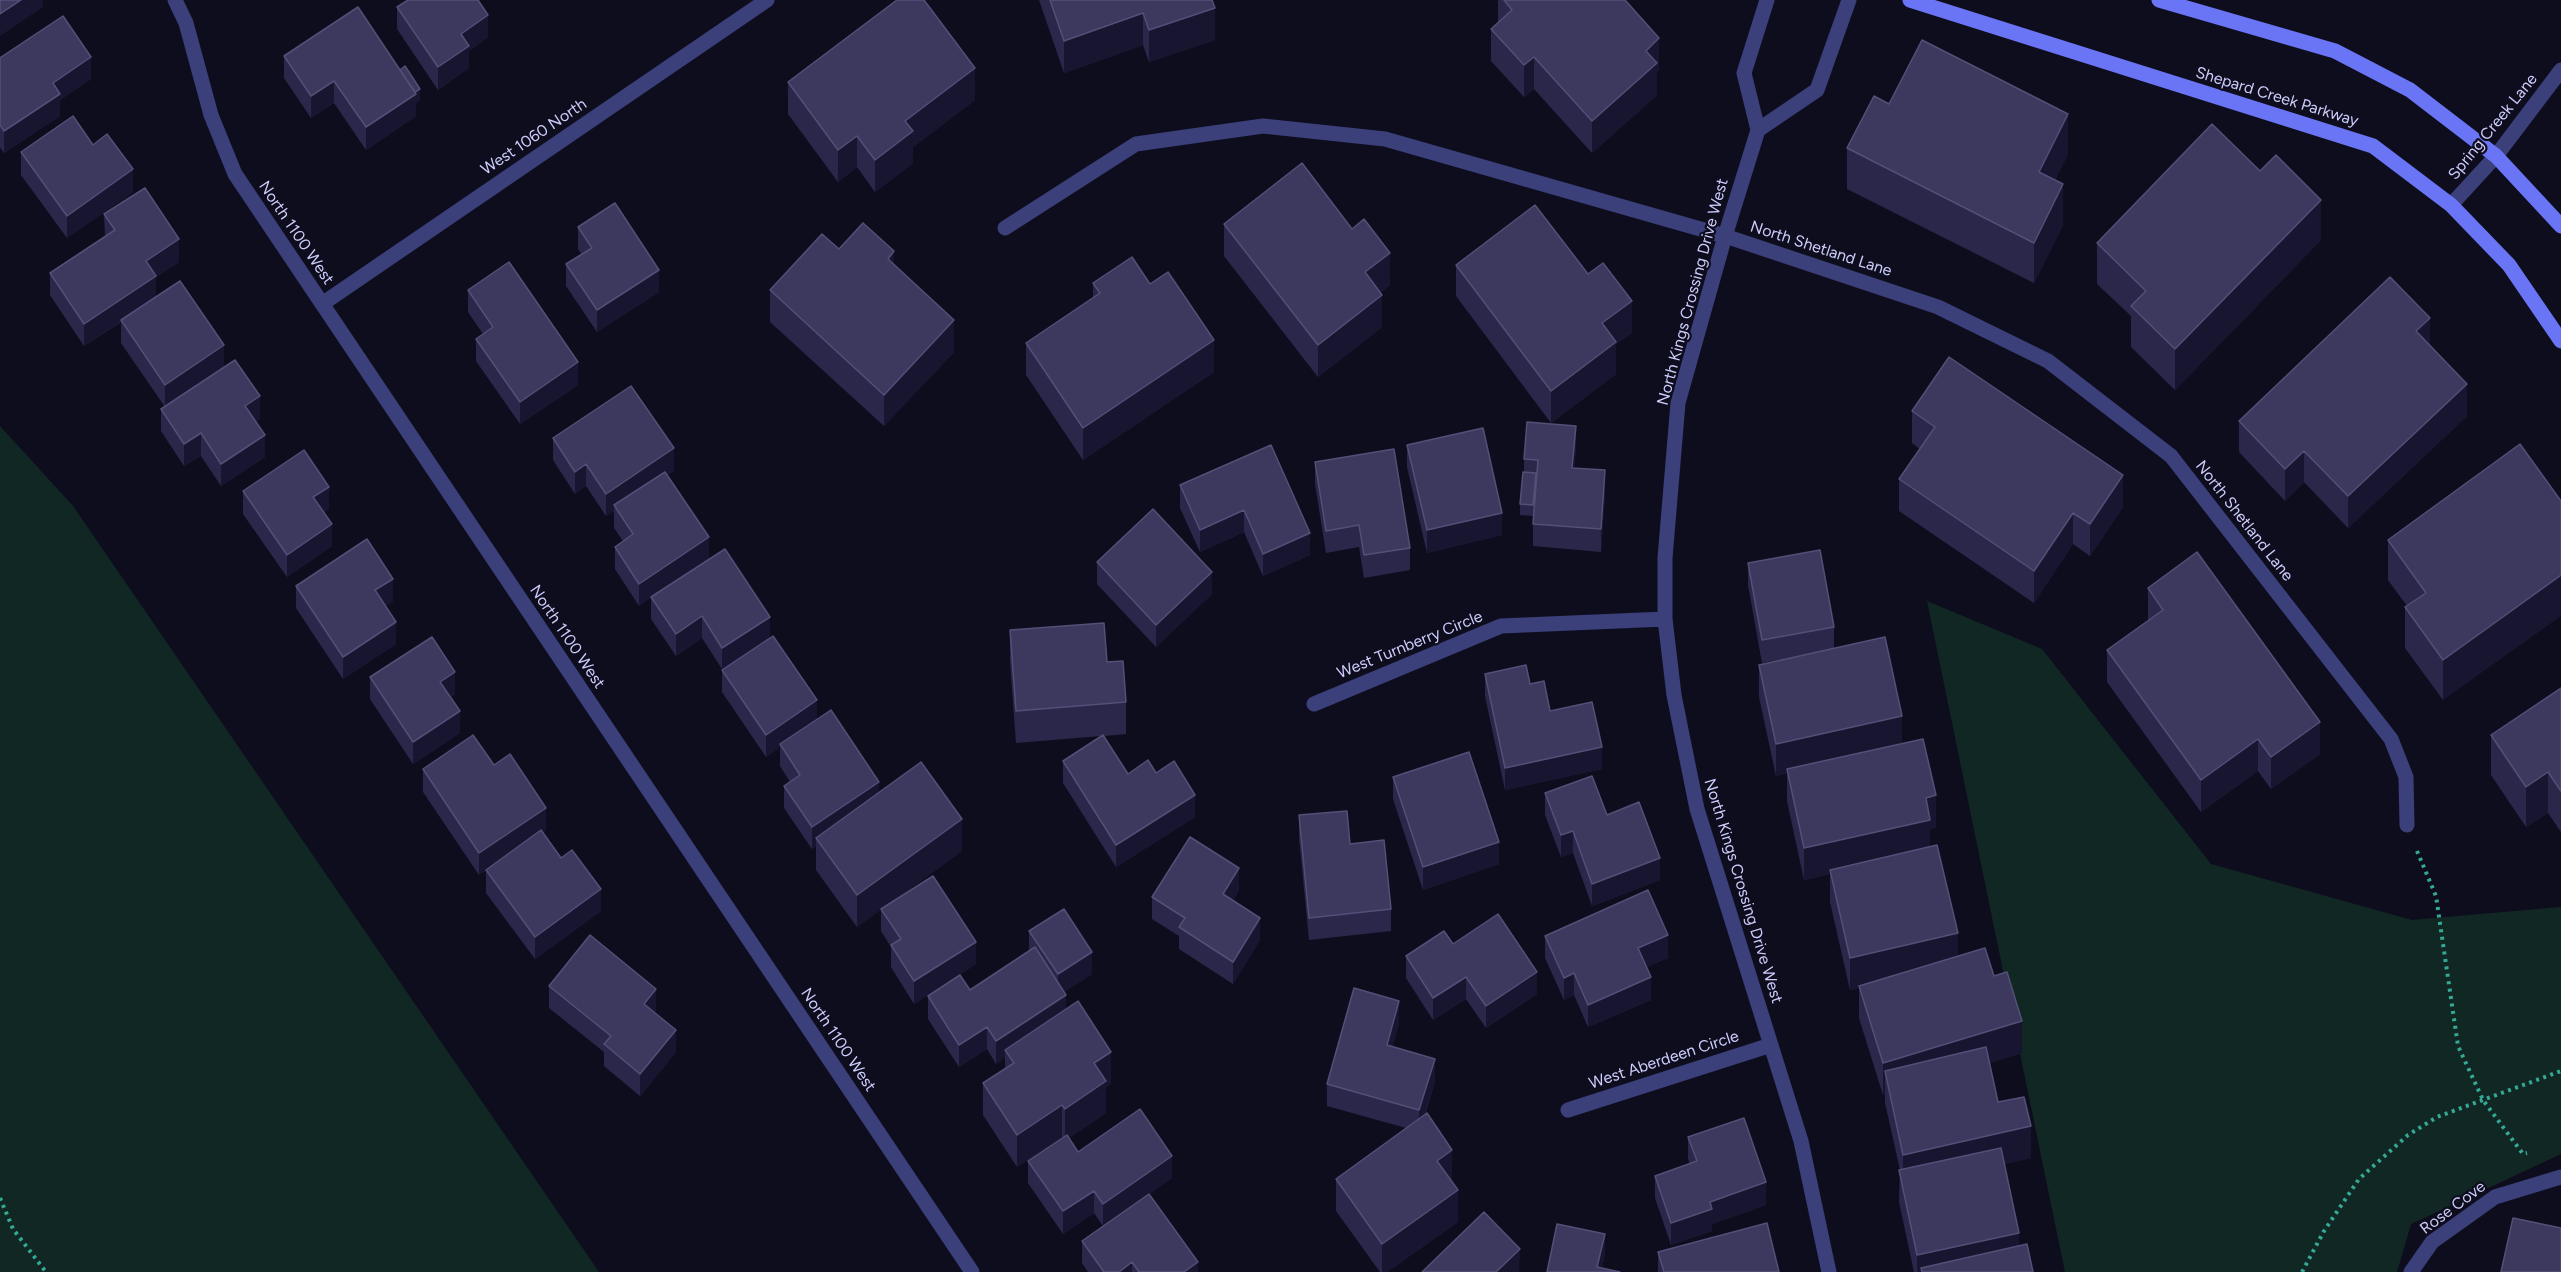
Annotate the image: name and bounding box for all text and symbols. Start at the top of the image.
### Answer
street label: Shepard Creek Parkway [2193,63,2361,131]
street label: Spring Creek Lane [2444,70,2542,184]
street label: West 1060 North [478,95,590,179]
street label: North Kings Crossing Drive West [1653,176,1733,408]
street label: North 1100 West [254,178,338,288]
street label: North Shetland Lane [1748,217,1894,281]
street label: North Shetland Lane [2191,457,2297,585]
street label: North 1100 West [525,582,609,692]
street label: West Turnberry Circle [1334,607,1486,683]
street label: North Kings Crossing Drive West [1700,776,1786,1006]
street label: North 1100 West [796,985,880,1095]
street label: West Aberdeen Circle [1587,1027,1741,1093]
street label: Rose Cove [2417,1177,2489,1239]

